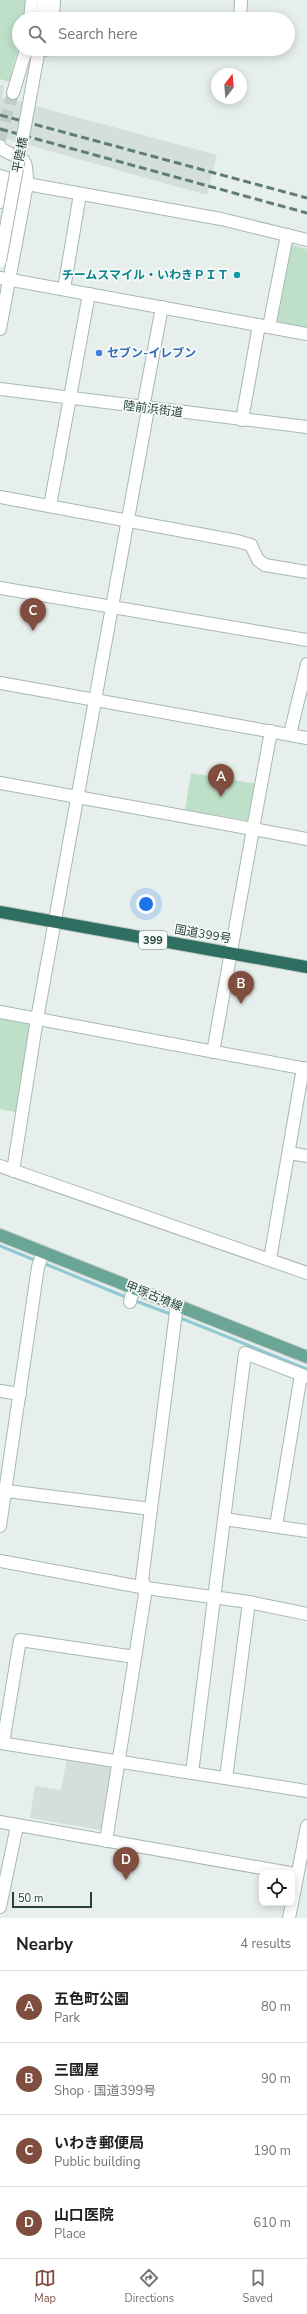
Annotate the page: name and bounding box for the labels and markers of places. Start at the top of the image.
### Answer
place label: チームスマイル・いわきＰＩＴ [62,267,229,283]
marker: チームスマイル・いわきＰＩＴ [232,270,242,280]
place label: セブン-イレブン [107,345,196,361]
marker: セブン-イレブン [94,348,104,358]
pin: C [20,598,46,631]
pin: A [208,764,234,797]
pin: B [228,971,254,1004]
pin: D [113,1847,139,1880]

